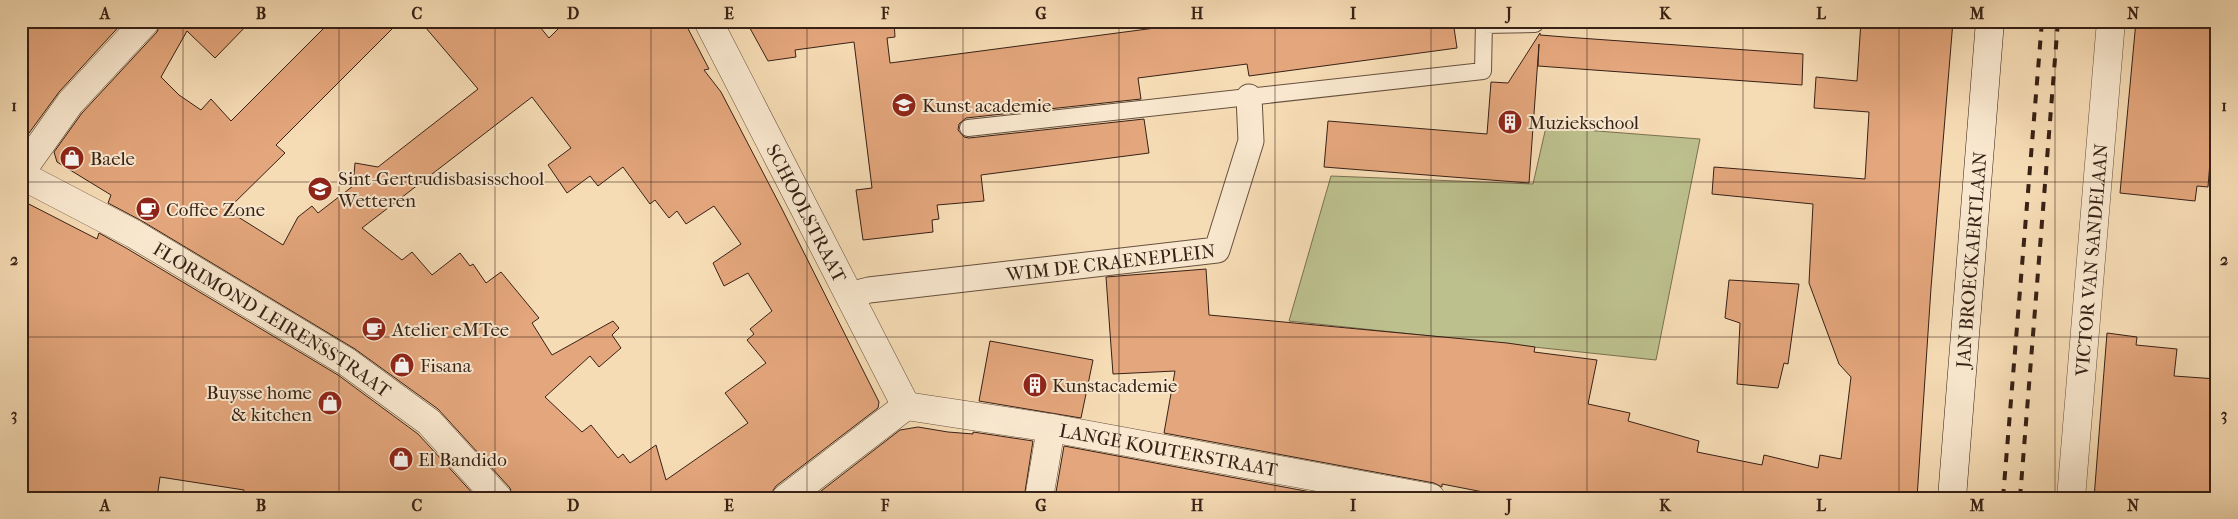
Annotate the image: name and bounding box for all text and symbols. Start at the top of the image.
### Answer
text: A [99,4,111,23]
text: B [256,4,266,23]
text: C [412,4,423,23]
text: D [567,4,579,23]
text: E [724,4,734,23]
text: F [880,4,890,23]
text: G [1035,4,1047,23]
text: H [1191,4,1204,23]
text: I [1350,4,1357,23]
text: J [1504,4,1512,24]
text: K [1659,4,1672,23]
text: L [1816,4,1826,23]
text: M [1969,4,1985,23]
text: N [2127,4,2140,23]
school or university icon: Kunst academie [891,92,917,118]
place label: Kunst academie [922,95,1051,117]
text: 1 [11,96,17,115]
text: 1 [2221,96,2227,115]
building icon: Muziekschool [1497,109,1523,135]
place label: Muziekschool [1528,112,1639,134]
street label: SCHOOLSTRAAT [761,141,851,286]
street label: VICTOR VAN SANDELAAN [2071,142,2113,378]
shop icon: Baele [59,145,85,171]
place label: Baele [90,148,135,170]
street label: JAN BROECKAERTLAAN [1952,150,1992,371]
place label: Sint-Gertrudisbasisschool Wetteren [337,168,544,212]
school or university icon: Sint-Gertrudisbasisschool Wetteren [307,176,333,202]
cafe icon: Coffee Zone [135,196,161,222]
place label: Coffee Zone [166,199,265,221]
street label: FLORIMOND LEIRENSSTRAAT [149,238,395,403]
street label: WIM DE CRAENEPLEIN [1004,240,1217,286]
text: 2 [10,250,18,269]
text: 2 [2220,250,2228,269]
cafe icon: Atelier eMTee [361,316,387,342]
place label: Atelier eMTee [391,319,509,341]
shop icon: Fisana [389,352,415,378]
place label: Fisana [420,355,472,377]
building icon: Kunstacademie [1022,372,1048,398]
place label: Kunstacademie [1052,375,1177,397]
place label: Buysse home & kitchen [206,382,312,426]
shop icon: Buysse home & kitchen [317,390,343,416]
text: 3 [11,405,17,425]
text: 3 [2221,405,2227,425]
street label: LANGE KOUTERSTRAAT [1057,420,1279,482]
shop icon: El Bandido [388,446,414,472]
place label: El Bandido [418,449,507,471]
text: A [99,496,111,515]
text: B [256,496,266,515]
text: C [412,496,423,515]
text: D [567,496,579,515]
text: E [724,496,734,515]
text: F [880,496,890,515]
text: G [1035,496,1047,515]
text: H [1191,496,1204,515]
text: I [1350,496,1357,515]
text: J [1504,496,1512,516]
text: K [1659,496,1672,515]
text: L [1816,496,1826,515]
text: M [1969,496,1985,515]
text: N [2127,496,2140,515]

